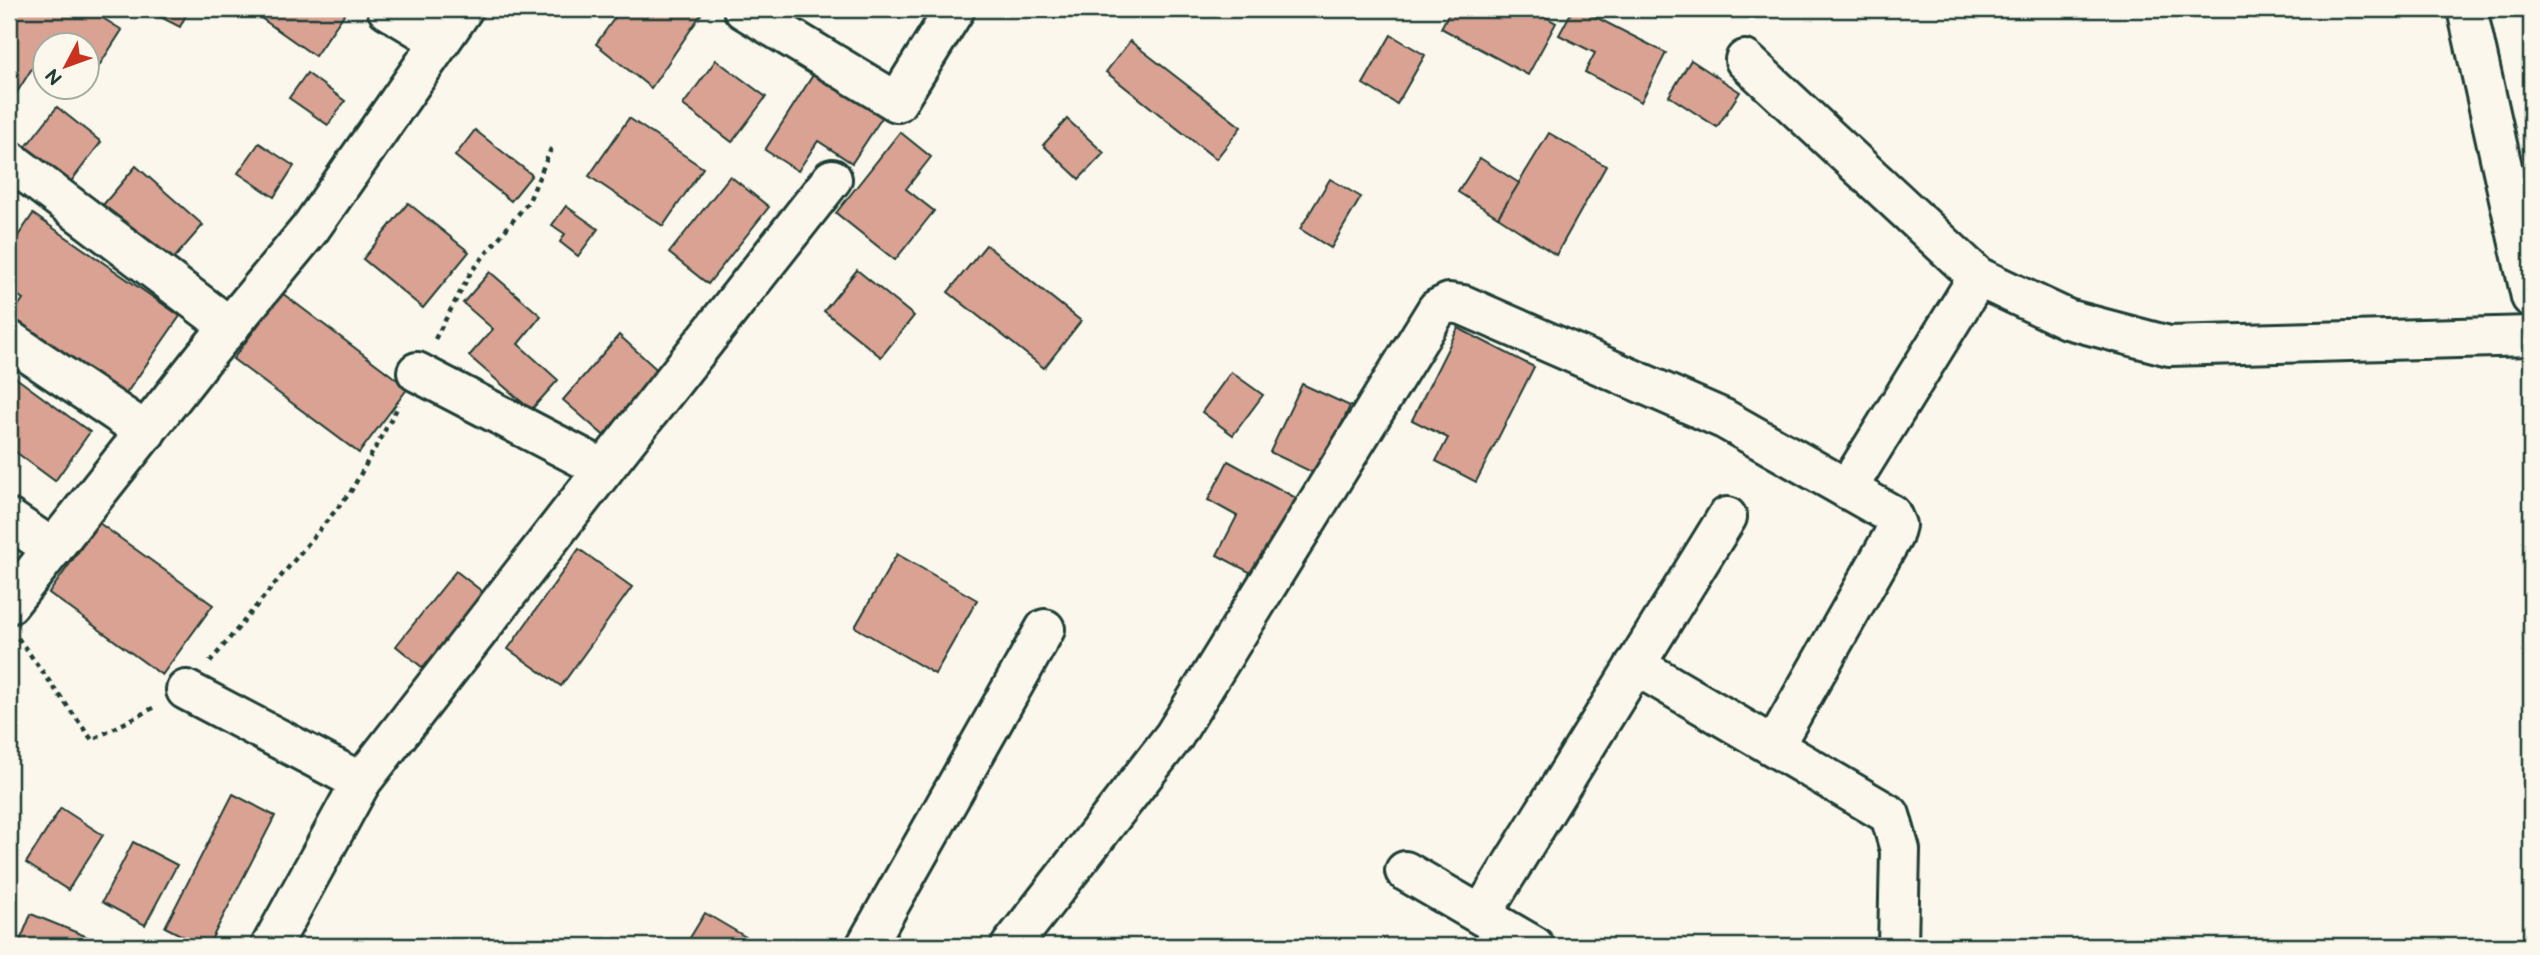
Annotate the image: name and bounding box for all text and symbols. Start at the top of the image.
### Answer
north arrow [32,32,102,102]
text: N [41,63,68,89]

